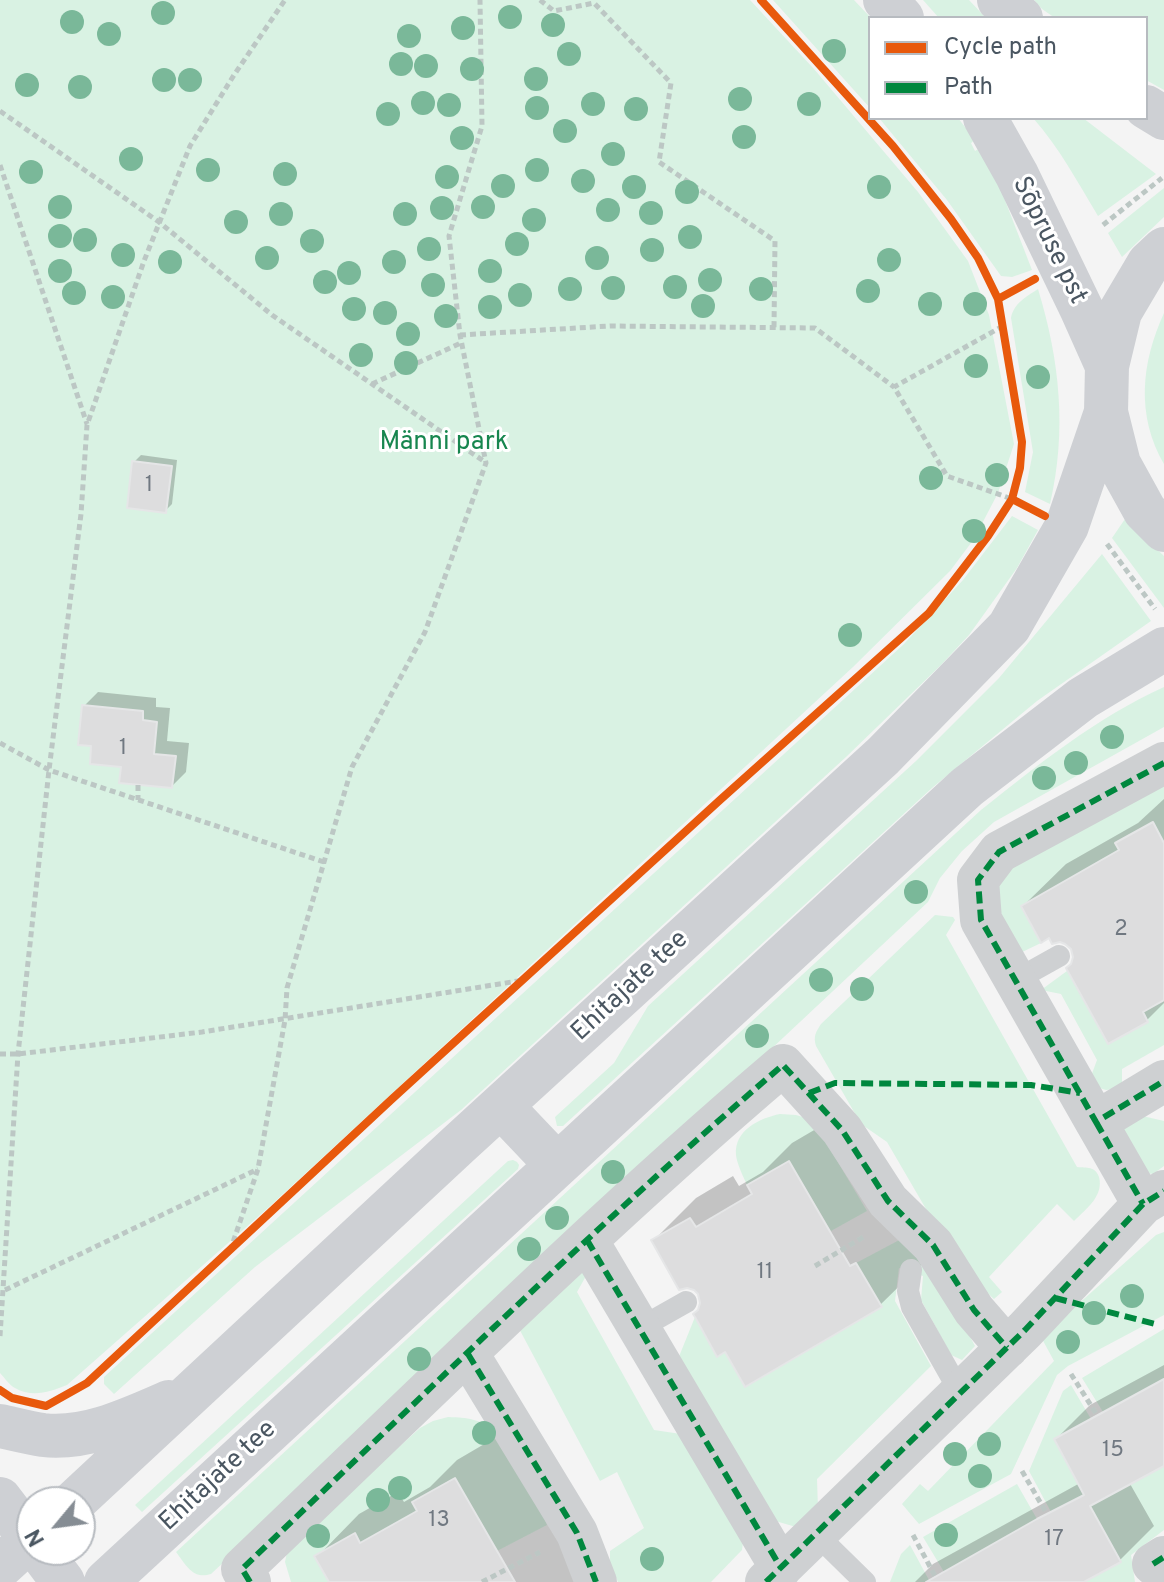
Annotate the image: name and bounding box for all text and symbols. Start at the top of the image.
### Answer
legend [868,16,1148,120]
text: Cycle path [944,33,1057,63]
text: Path [944,73,993,103]
street label: Sõpruse pst [1004,172,1092,310]
park label: Männi park [380,428,508,460]
house number: 1 [145,474,153,500]
house number: 1 [119,737,127,763]
house number: 2 [1114,918,1128,944]
street label: Ehitajate tee [566,925,696,1049]
house number: 11 [757,1261,773,1287]
street label: Ehitajate tee [154,1415,284,1539]
house number: 15 [1102,1439,1124,1465]
north arrow [16,1486,96,1566]
house number: 13 [428,1509,450,1535]
text: N [21,1523,52,1550]
house number: 17 [1044,1528,1064,1554]

